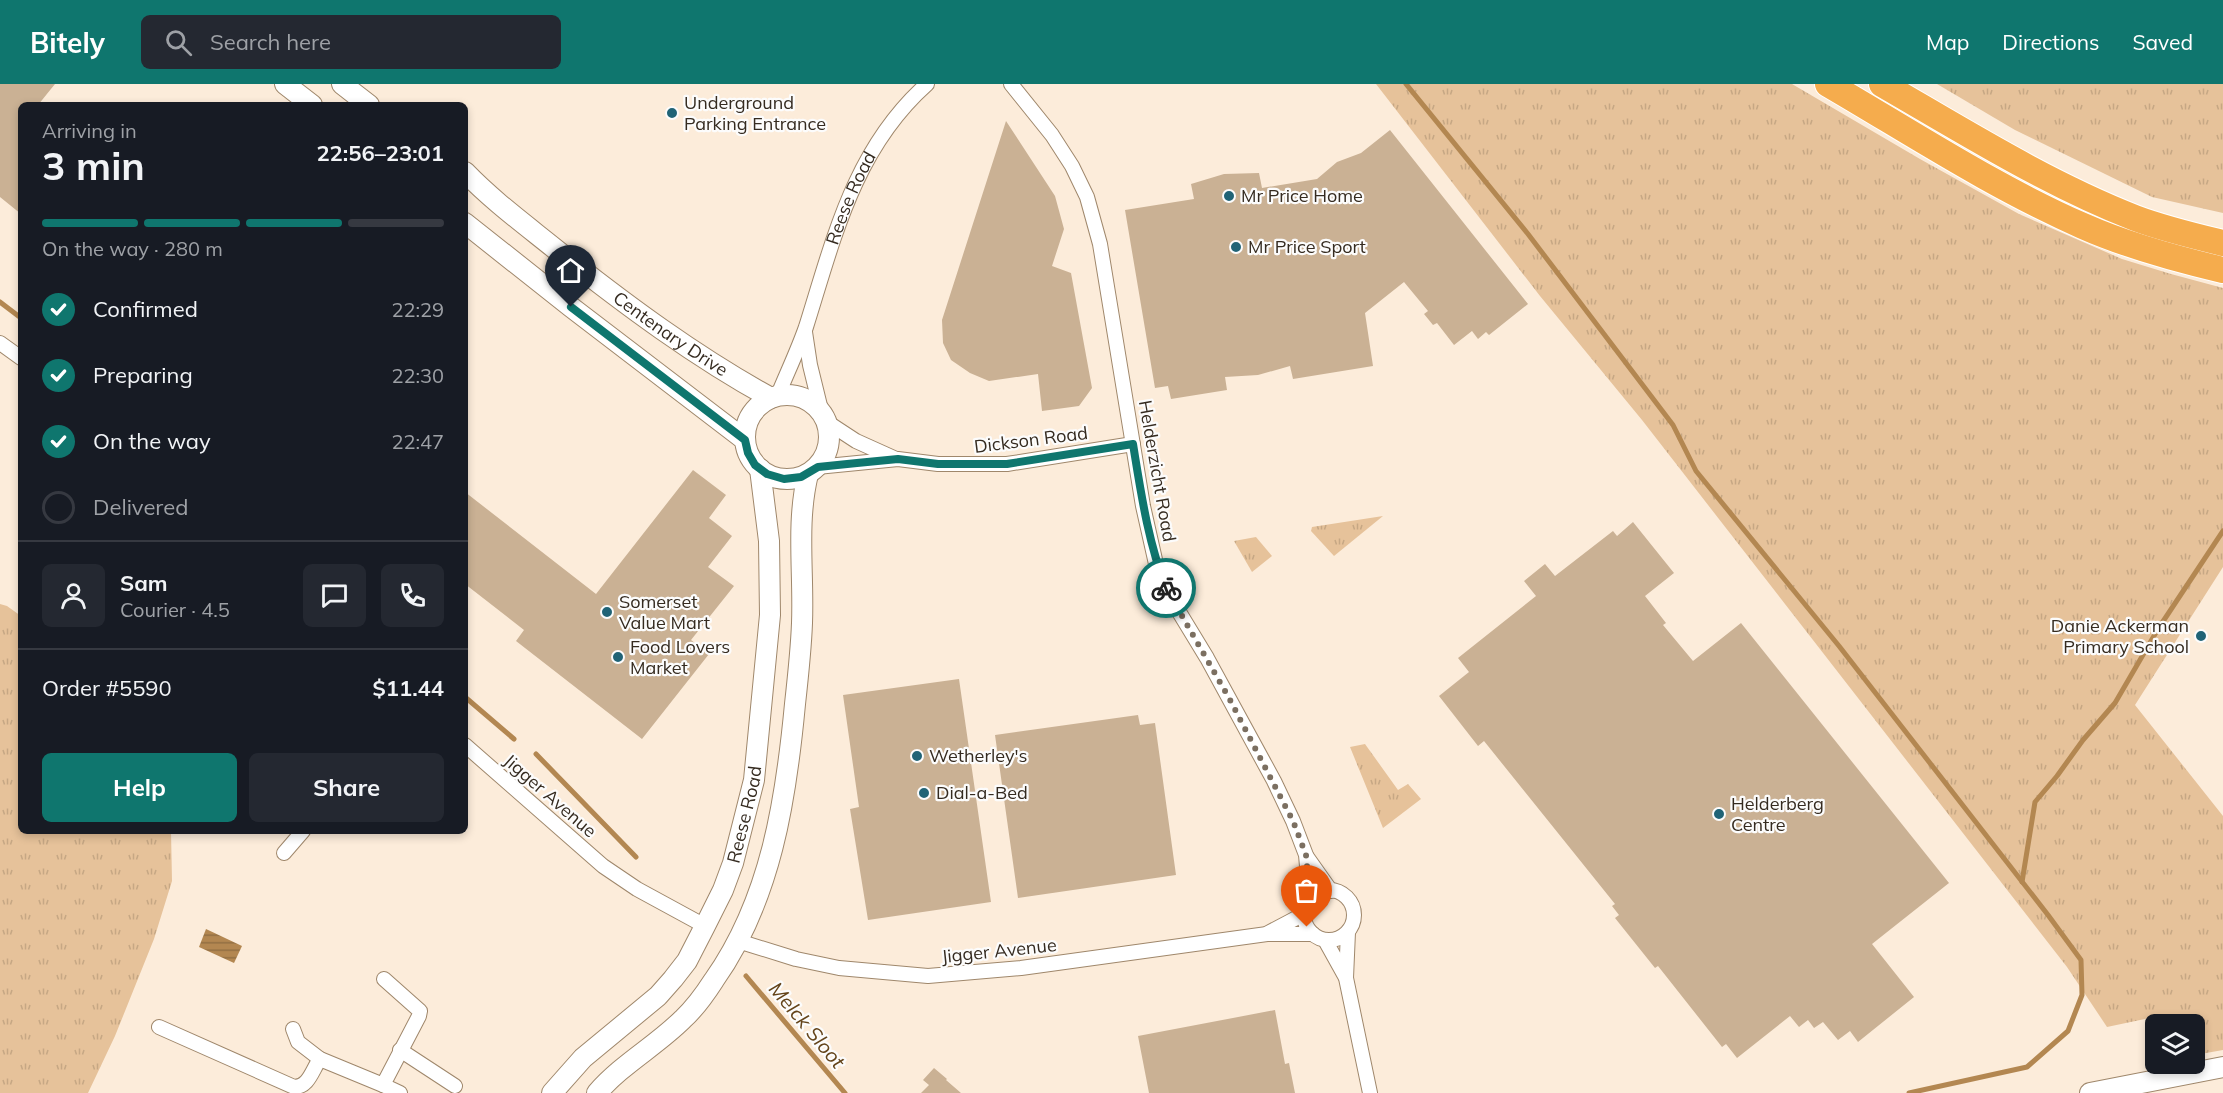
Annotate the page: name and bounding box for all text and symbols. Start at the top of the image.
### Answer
search box [141,15,561,69]
text: Bitely [30,25,105,60]
icon: search [162,26,195,59]
text: Search here [210,28,331,56]
text: Map [1926,29,1969,55]
text: Directions [2002,29,2099,55]
text: Saved [2132,29,2193,55]
place label: Underground Parking Entrance [684,91,826,135]
marker: Underground Parking Entrance [665,106,679,120]
text: Arriving in [42,118,137,143]
text: 22:56–23:01 [316,139,444,167]
text: 3 min [42,141,145,190]
street label: Reese Road [820,147,881,248]
place label: Mr Price Home [1241,184,1363,207]
marker: Mr Price Home [1222,189,1236,203]
place label: Mr Price Sport [1248,235,1366,258]
text: On the way · 280 m [42,236,223,261]
marker: Mr Price Sport [1229,240,1243,254]
pin [545,245,596,307]
icon: home [554,254,587,287]
street label: Centenary Drive [609,286,732,381]
icon: check [42,293,75,326]
text: Confirmed [93,295,198,323]
text: 22:29 [391,297,444,322]
icon: check [42,359,75,392]
text: Preparing [93,361,193,389]
text: 22:30 [391,363,444,388]
street label: Helderzicht Road [1134,398,1181,543]
street label: Dickson Road [973,421,1089,458]
icon: check [42,425,75,458]
text: On the way [93,427,211,455]
text: 22:47 [391,429,444,454]
text: Delivered [93,493,188,521]
courier [1136,558,1196,618]
button: person [42,564,105,627]
button: chat [303,564,366,627]
button: phone [381,564,444,627]
text: Sam [120,569,168,597]
icon: bike [1150,572,1183,605]
place label: Somerset Value Mart [619,590,710,634]
text: Courier · 4.5 [120,597,230,622]
marker: Somerset Value Mart [600,605,614,619]
place label: Danie Ackerman Primary School [2051,614,2189,658]
marker: Danie Ackerman Primary School [2194,629,2208,643]
place label: Food Lovers Market [630,635,730,679]
marker: Food Lovers Market [611,650,625,664]
text: Order #5590 [42,674,172,702]
text: $11.44 [373,674,444,702]
place label: Wetherley's [929,744,1027,767]
street label: Jigger Avenue [499,749,602,842]
marker: Wetherley's [910,749,924,763]
button: Help [42,753,237,822]
button: Share [249,753,444,822]
street label: Reese Road [721,765,766,865]
place label: Dial-a-Bed [936,781,1028,804]
marker: Dial-a-Bed [917,786,931,800]
place label: Helderberg Centre [1731,792,1824,836]
marker: Helderberg Centre [1712,807,1726,821]
pin [1281,865,1332,927]
icon: bag [1290,874,1323,907]
street label: Jigger Avenue [940,933,1058,968]
water label: Melck Sloot [764,976,851,1074]
map controls [2145,1014,2205,1074]
button: layers [2145,1014,2205,1074]

